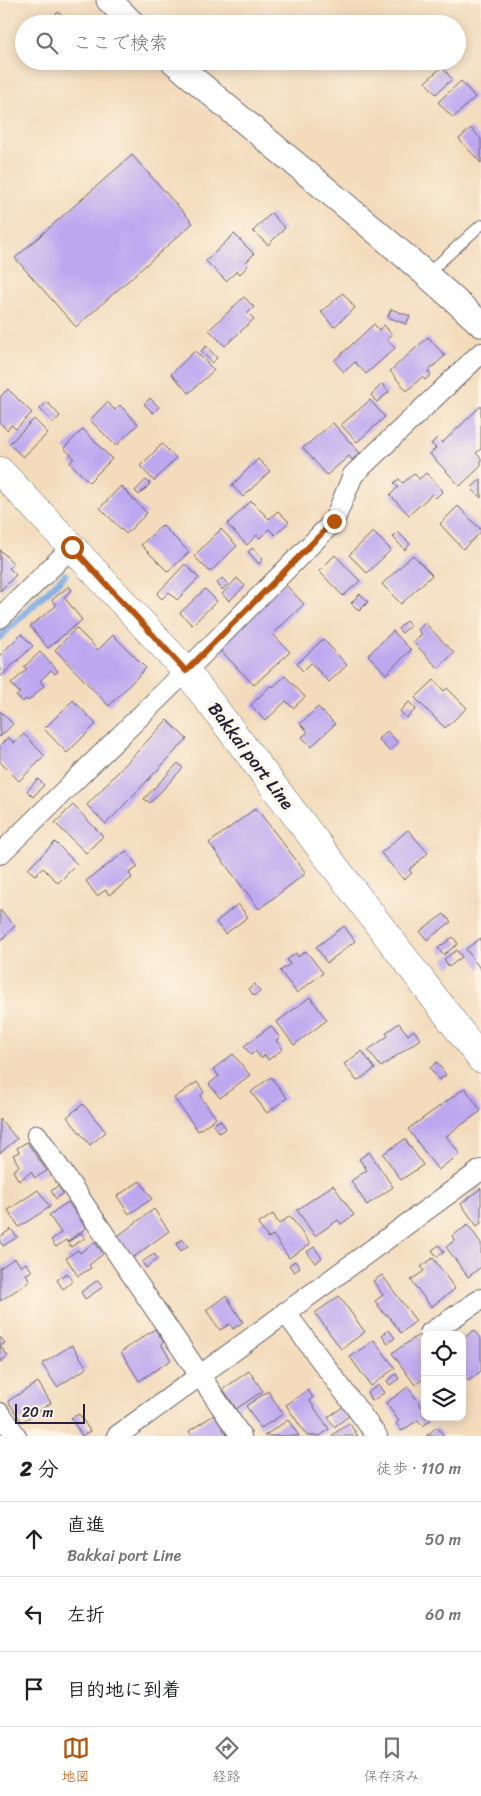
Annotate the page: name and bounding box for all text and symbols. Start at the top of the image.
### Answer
search box [15,15,466,70]
text: ここで検索 [73,26,168,59]
icon: search [33,29,61,57]
route end [323,510,346,533]
route start [61,536,84,559]
street label: Bakkai port Line [200,695,303,817]
map controls [421,1331,466,1421]
button: locate [421,1331,466,1376]
button: layers [421,1376,466,1421]
text: 20 m [22,1400,53,1425]
scale bar [15,1401,85,1424]
text: 2 分 [20,1450,59,1488]
text: 徒歩 · 110 m [376,1454,461,1483]
text: 直進 [67,1508,105,1541]
icon: ahead [20,1525,48,1553]
text: 50 m [425,1525,461,1554]
text: Bakkai port Line [67,1541,181,1570]
text: 左折 [67,1598,105,1631]
icon: left [20,1600,48,1628]
text: 60 m [425,1600,461,1629]
text: 目的地に到着 [67,1673,181,1706]
icon: arrive [20,1675,48,1703]
tab: 地図 [62,1734,90,1789]
tab: 経路 [213,1734,241,1789]
tab: 保存済み [364,1734,420,1789]

